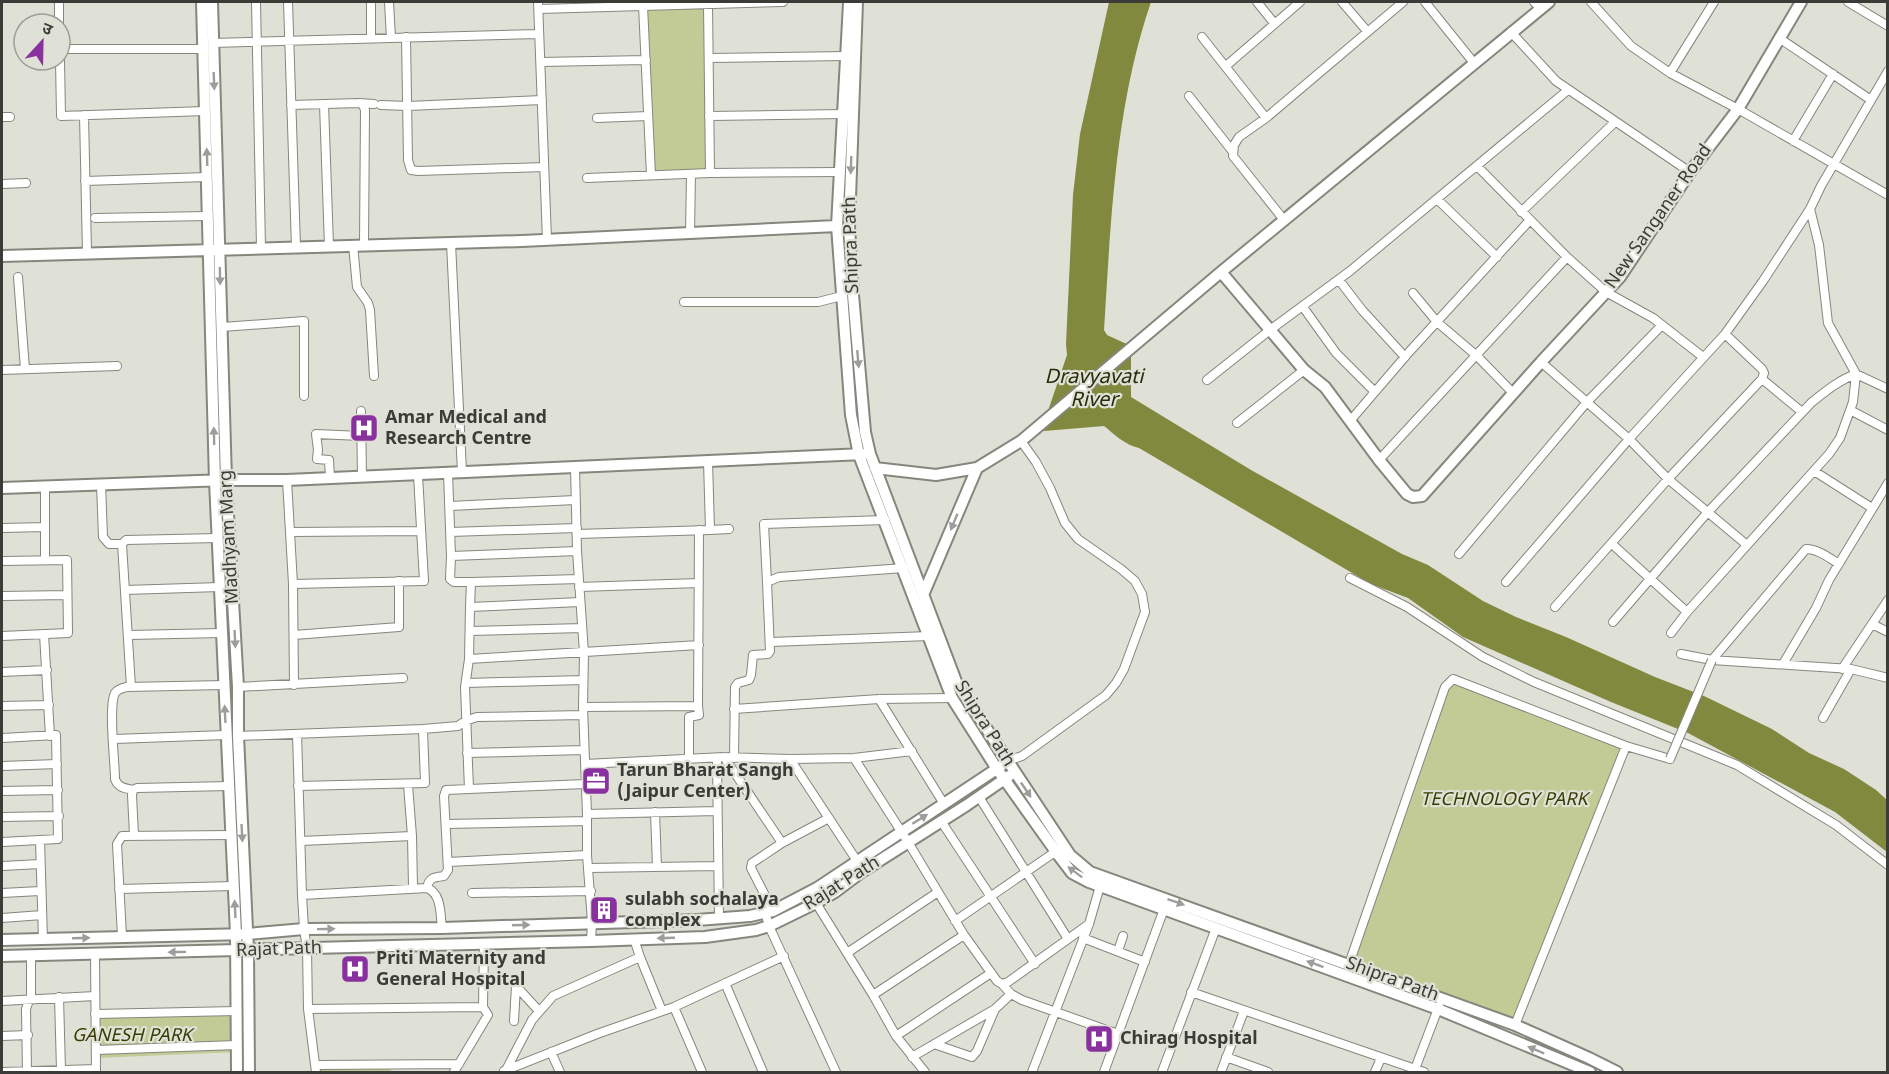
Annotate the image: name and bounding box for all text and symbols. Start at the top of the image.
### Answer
north arrow [12,12,72,72]
text: उ [38,19,56,42]
one-way arrow [209,71,219,90]
street label: New Sanganer Road [1600,140,1718,294]
one-way arrow [202,147,211,166]
one-way arrow [846,155,855,174]
street label: Shipra Path [839,196,865,294]
one-way arrow [216,266,225,285]
one-way arrow [853,350,863,369]
water label: Dravyavati River [1044,365,1146,414]
place label: Amar Medical and Research Centre [385,407,547,451]
hospital icon: Amar Medical and Research Centre [348,412,380,444]
one-way arrow [209,426,219,445]
street label: Madhyam Marg [215,469,245,605]
one-way arrow [949,513,959,531]
one-way arrow [231,629,240,648]
street label: Shipra Path [948,677,1020,771]
one-way arrow [221,705,230,724]
place label: Tarun Bharat Sangh (Jaipur Center) [617,760,794,804]
office icon: Tarun Bharat Sangh (Jaipur Center) [580,765,612,797]
one-way arrow [1020,782,1031,798]
park label: TECHNOLOGY PARK [1420,789,1592,812]
one-way arrow [912,814,928,825]
one-way arrow [238,824,247,843]
street label: Rajat Path [800,852,884,916]
one-way arrow [1067,866,1083,878]
place label: sulabh sochalaya complex [625,889,779,933]
building icon: sulabh sochalaya complex [588,894,620,926]
one-way arrow [1167,898,1185,907]
one-way arrow [230,900,239,919]
one-way arrow [512,921,531,930]
one-way arrow [317,924,336,934]
one-way arrow [71,933,90,943]
one-way arrow [656,934,675,943]
street label: Rajat Path [236,937,322,963]
one-way arrow [167,948,186,957]
place label: Priti Maternity and General Hospital [376,948,546,992]
hospital icon: Priti Maternity and General Hospital [339,953,371,985]
street label: Shipra Path [1342,953,1442,1007]
one-way arrow [1306,959,1324,969]
hospital icon: Chirag Hospital [1083,1023,1115,1055]
park label: GANESH PARK [72,1025,196,1048]
place label: Chirag Hospital [1120,1028,1258,1051]
one-way arrow [1527,1045,1545,1054]

